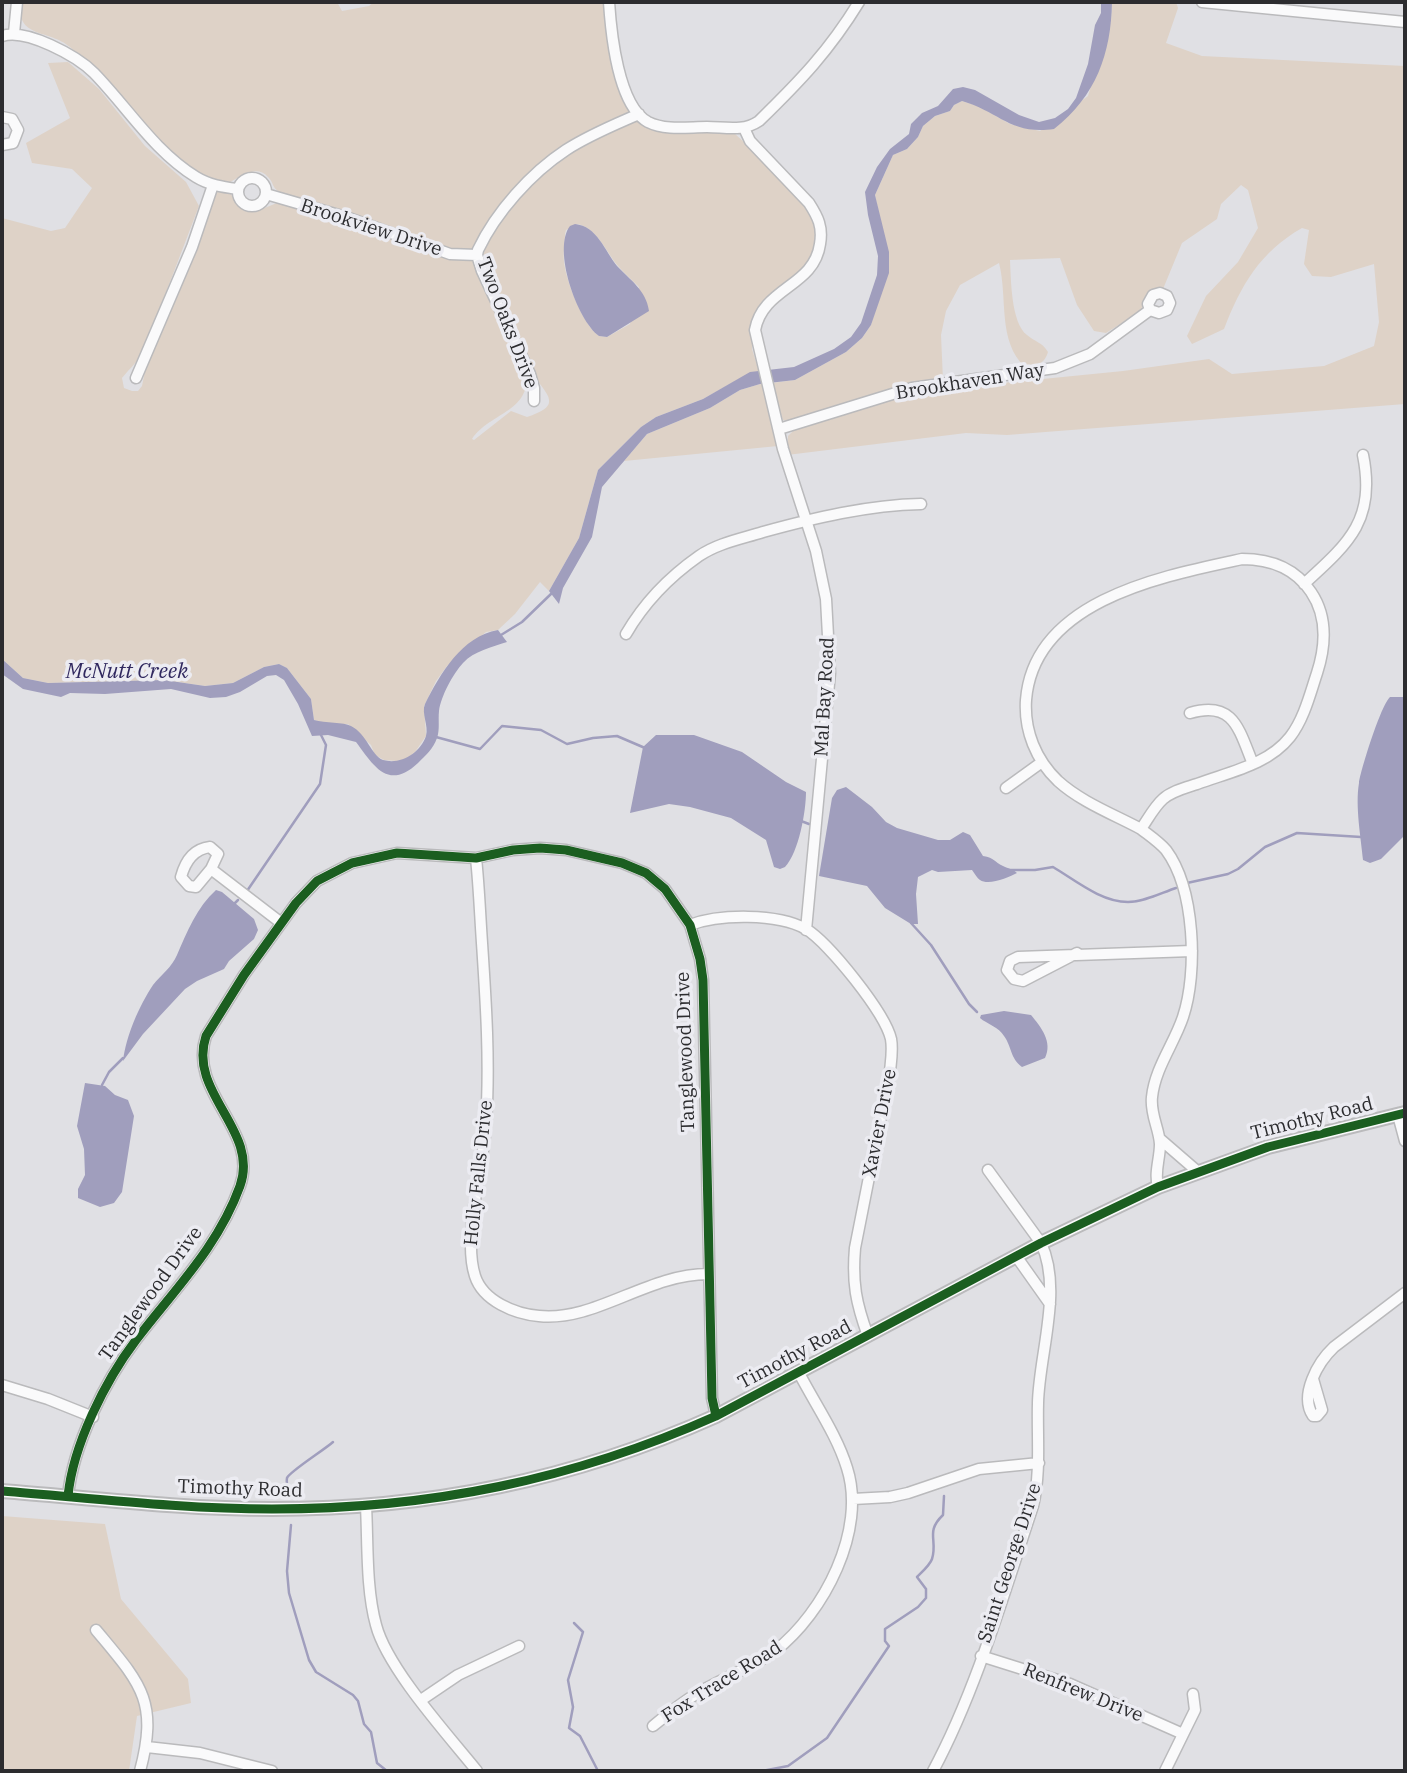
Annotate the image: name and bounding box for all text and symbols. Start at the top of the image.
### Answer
street label: Brookview Drive [297,194,445,262]
street label: Two Oaks Drive [471,254,543,392]
street label: Brookhaven Way [894,359,1046,405]
street label: Mal Bay Road [810,637,840,757]
water label: McNutt Creek [66,659,188,685]
street label: Tanglewood Drive [672,971,700,1133]
street label: Xavier Drive [858,1067,902,1179]
street label: Timothy Road [1248,1093,1376,1145]
street label: Holly Falls Drive [460,1099,498,1247]
street label: Tanglewood Drive [95,1222,207,1366]
street label: Timothy Road [734,1316,856,1394]
street label: Timothy Road [177,1475,303,1503]
street label: Saint George Drive [973,1480,1047,1646]
street label: Fox Trace Road [658,1636,786,1728]
street label: Renfrew Drive [1020,1659,1146,1727]

